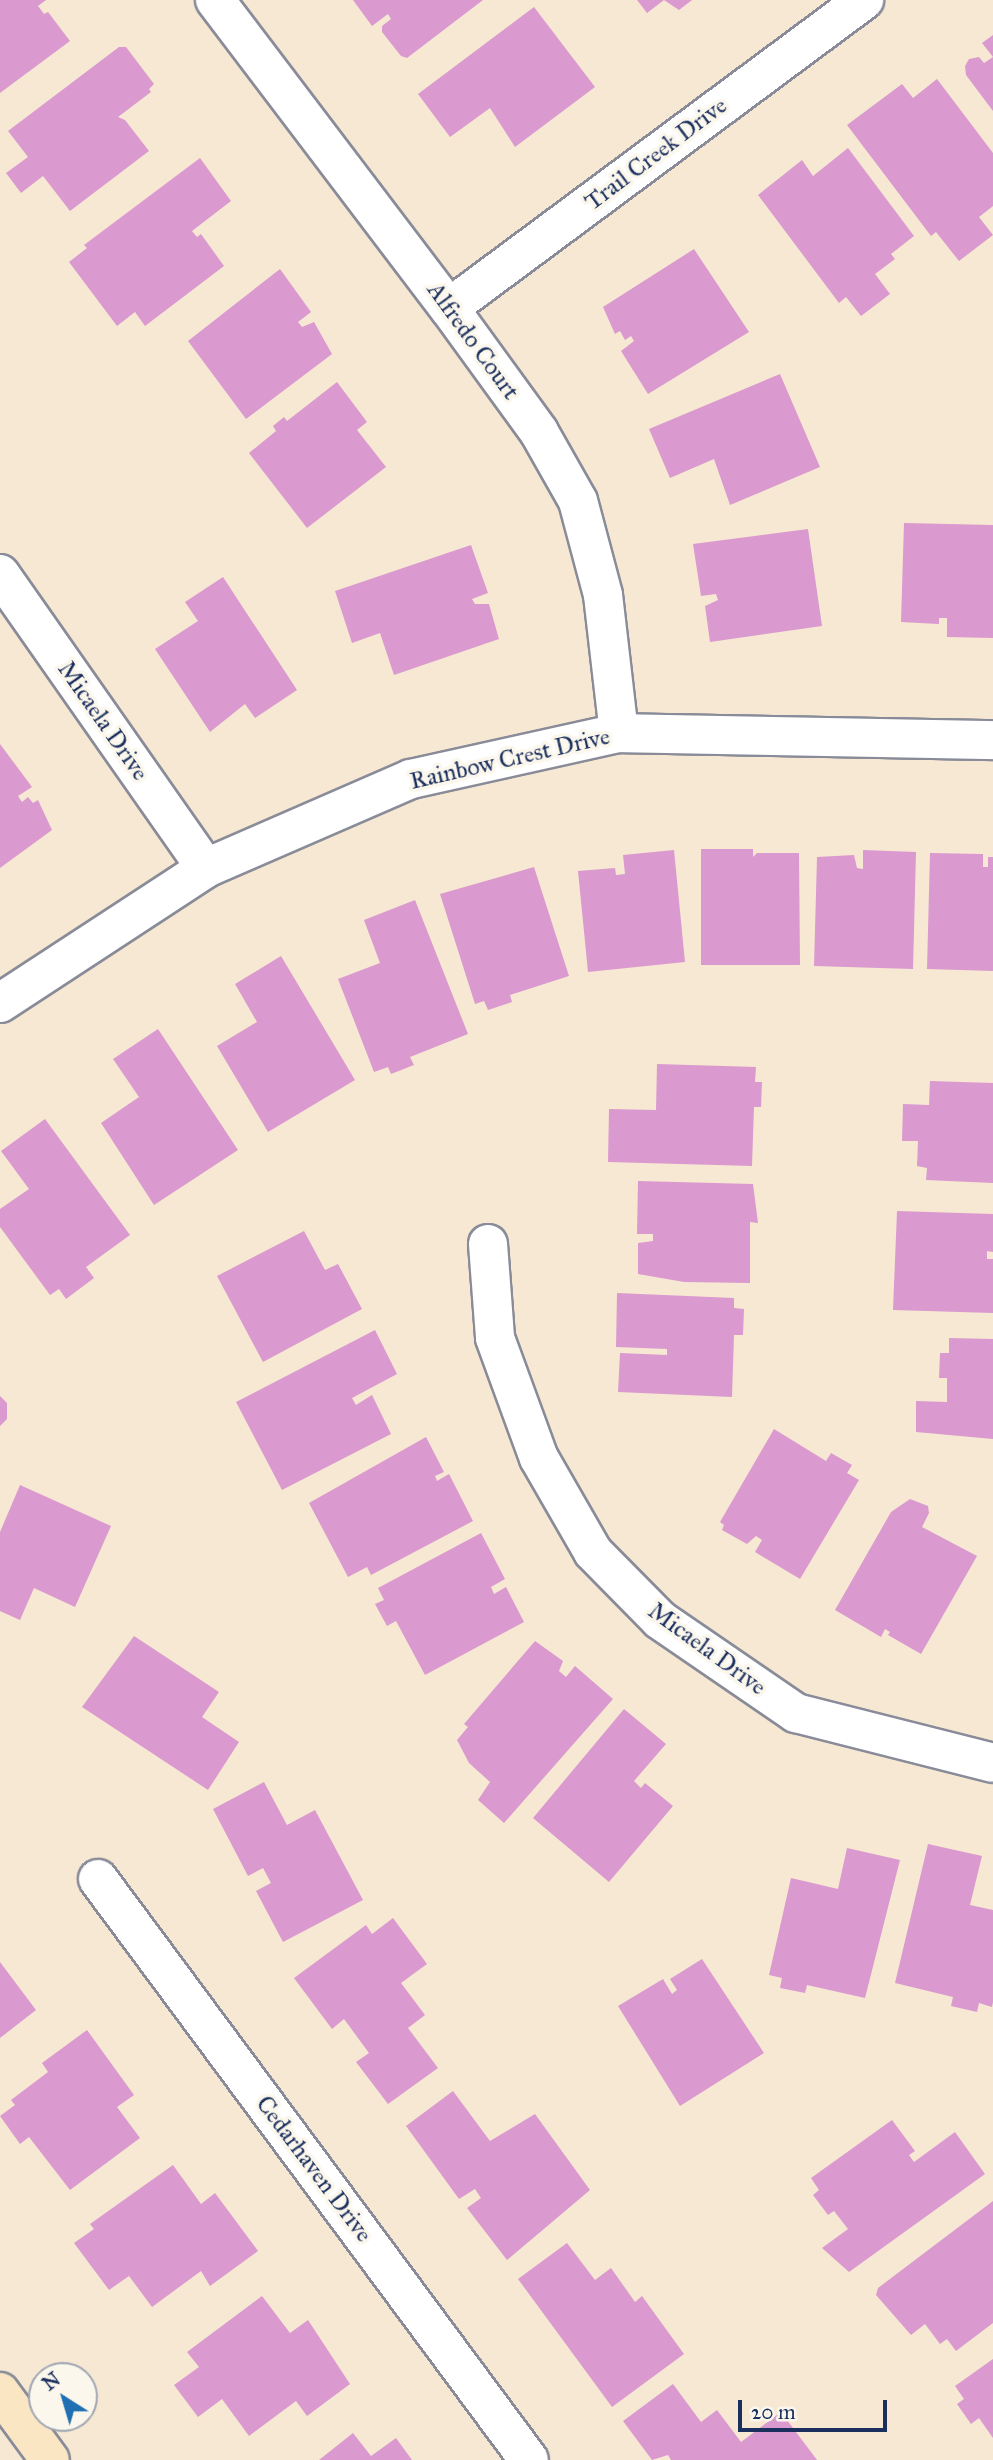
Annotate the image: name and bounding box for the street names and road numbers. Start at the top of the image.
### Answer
street label: Trail Creek Drive [579,91,733,217]
street label: Alfredo Court [421,277,525,405]
street label: Micaela Drive [51,656,155,786]
street label: Rainbow Crest Drive [407,722,613,796]
street label: Micaela Drive [642,1597,772,1701]
street label: Cedarhaven Drive [250,2090,378,2248]

